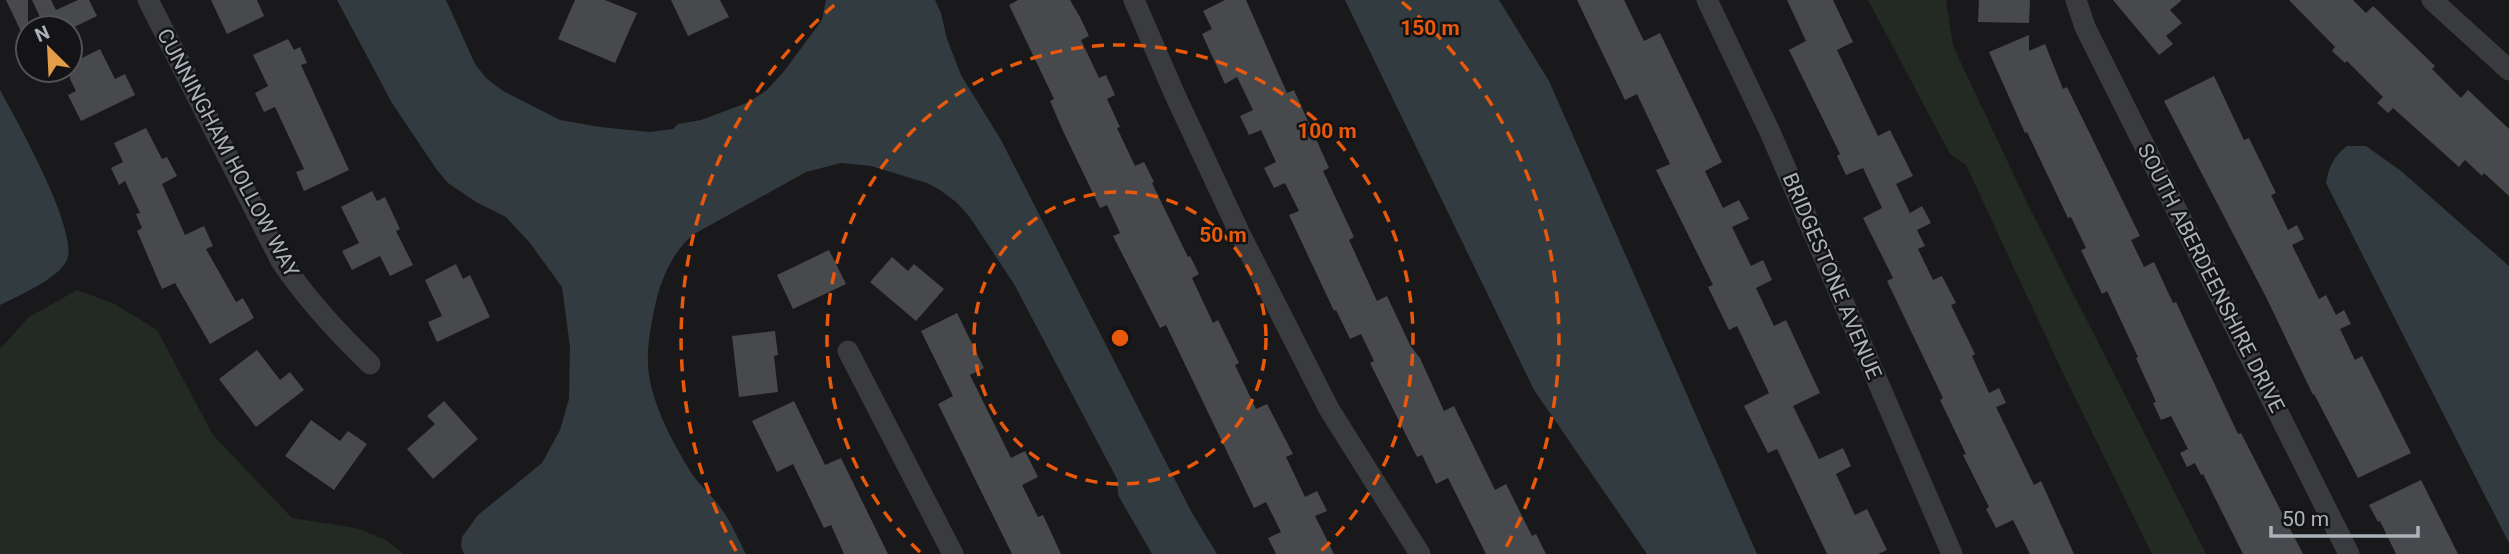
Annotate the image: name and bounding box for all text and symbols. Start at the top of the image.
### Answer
north arrow [14,14,84,84]
text: 150 m [1400,16,1460,40]
text: N [31,21,53,47]
street label: CUNNINGHAM HOLLOW WAY [152,25,304,282]
text: 100 m [1297,119,1357,143]
street label: SOUTH ABERDEENSHIRE DRIVE [2133,140,2289,416]
street label: BRIDGESTONE AVENUE [1778,169,1886,383]
text: 50 m [1199,223,1247,247]
centre of rings [1108,326,1132,350]
scale bar [2271,494,2418,538]
text: 50 m [2282,507,2329,531]

